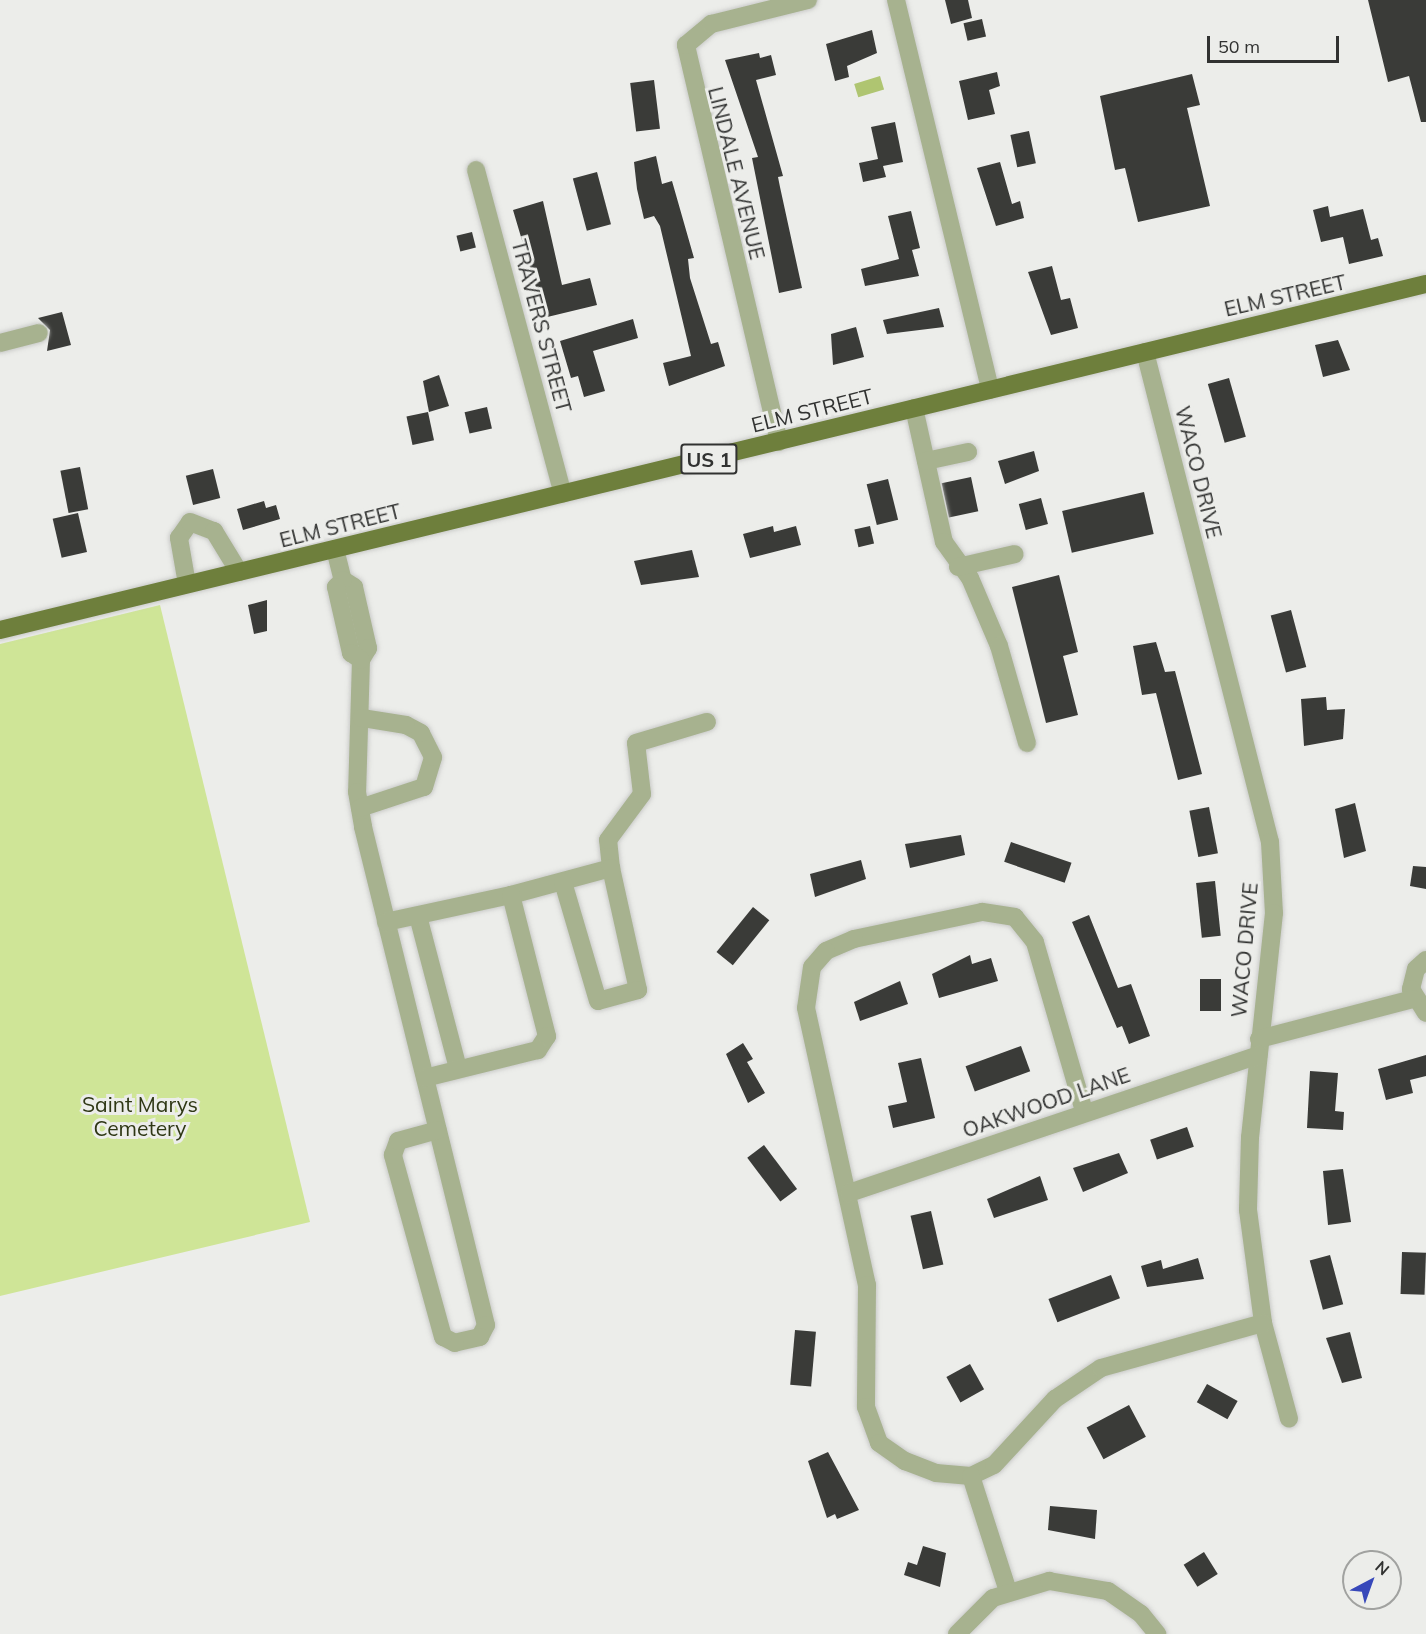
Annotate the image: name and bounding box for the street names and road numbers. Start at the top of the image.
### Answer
street label: LINDALE AVENUE [703,84,771,262]
street label: TRAVERS STREET [507,237,577,415]
street label: ELM STREET [1222,269,1348,321]
street label: ELM STREET [749,383,875,437]
street label: WACO DRIVE [1170,403,1228,541]
road number: US 1 [679,442,739,476]
street label: ELM STREET [277,498,403,552]
street label: WACO DRIVE [1226,881,1262,1019]
street label: OAKWOOD LANE [959,1062,1133,1142]

